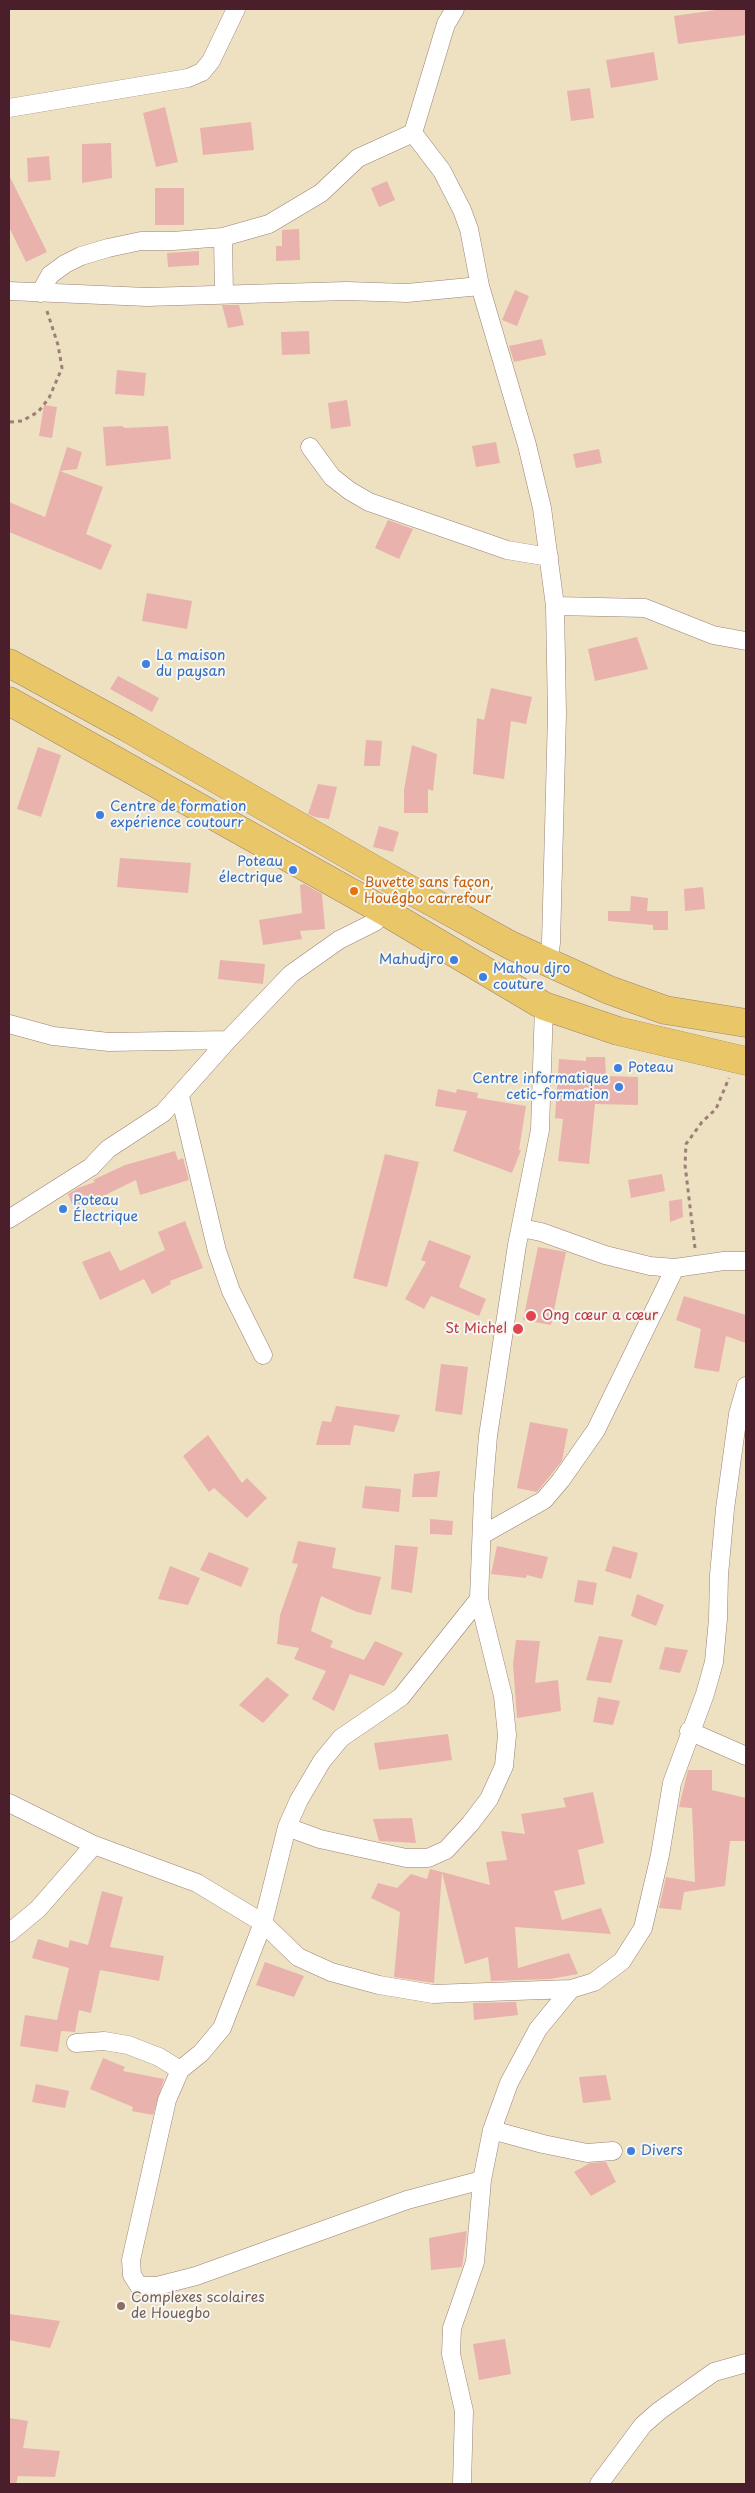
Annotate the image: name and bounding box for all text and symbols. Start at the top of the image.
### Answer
place label: La maison du paysan [156,648,226,680]
marker: La maison du paysan [140,658,152,670]
place label: Centre de formation expérience coutourr [110,799,246,832]
marker: Centre de formation expérience coutourr [94,809,106,821]
place label: Poteau électrique [219,854,283,886]
marker: Poteau électrique [287,864,299,876]
place label: Buvette sans façon, Houêgbo carrefour [364,875,494,908]
marker: Buvette sans façon, Houêgbo carrefour [348,885,360,897]
place label: Mahudjro [379,952,444,968]
marker: Mahudjro [448,954,460,966]
place label: Mahou djro couture [493,961,570,994]
marker: Mahou djro couture [477,971,489,983]
place label: Poteau [628,1060,674,1076]
marker: Poteau [612,1062,624,1074]
place label: Centre informatique cetic-formation [472,1071,609,1104]
marker: Centre informatique cetic-formation [613,1081,625,1093]
place label: Poteau Électrique [73,1193,138,1226]
marker: Poteau Électrique [57,1203,69,1215]
place label: Ong cœur a cœur [542,1308,658,1324]
marker: Ong cœur a cœur [524,1309,538,1323]
place label: St Michel [445,1321,507,1337]
marker: St Michel [511,1322,525,1336]
place label: Divers [641,2143,683,2159]
marker: Divers [625,2145,637,2157]
place label: Complexes scolaires de Houegbo [131,2290,265,2322]
marker: Complexes scolaires de Houegbo [115,2300,127,2312]

